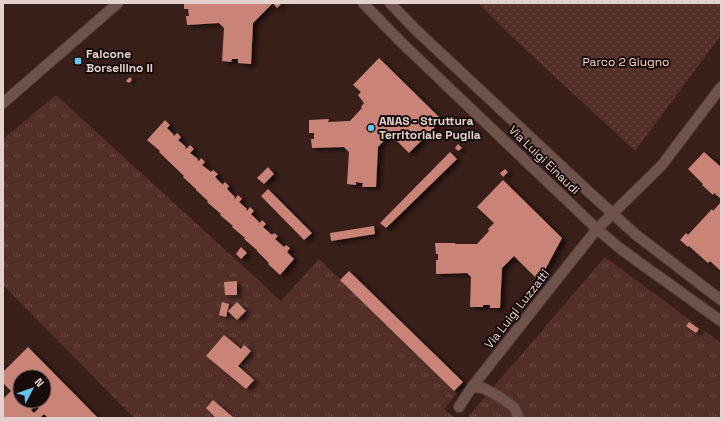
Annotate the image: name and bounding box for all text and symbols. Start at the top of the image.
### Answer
place label: Falcone Borsellino II [86,46,153,76]
park label: Parco 2 Giugno [583,54,669,70]
marker: Falcone Borsellino II [73,56,83,66]
place label: ANAS - Struttura Territoriale Puglia [379,113,481,143]
street label: Via Luigi Einaudi [505,122,583,198]
marker: ANAS - Struttura Territoriale Puglia [366,123,376,133]
street label: Via Luigi Luzzatti [481,266,553,352]
north arrow [12,369,52,409]
text: N [32,375,47,390]

